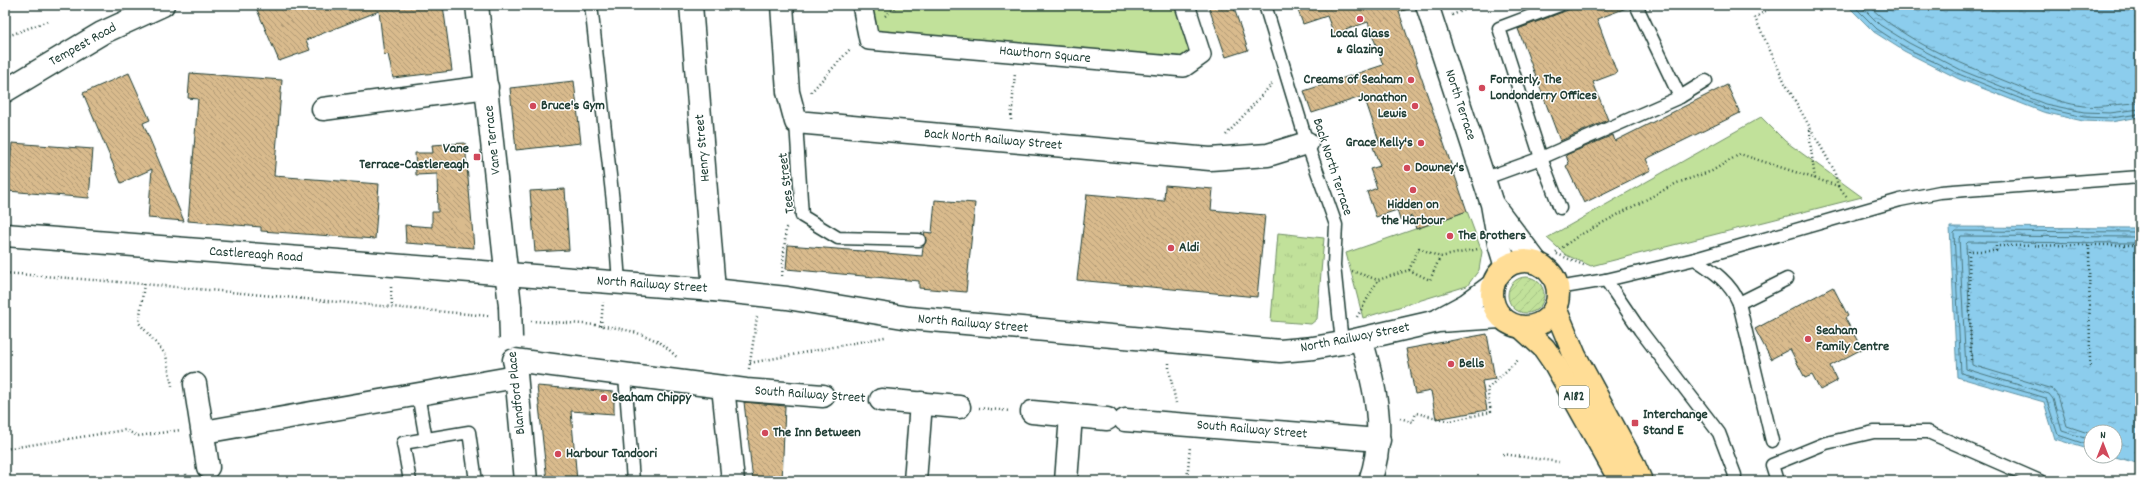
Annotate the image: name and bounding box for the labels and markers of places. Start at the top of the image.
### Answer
marker: Local Glass & Glazing [1355,14,1365,24]
place label: Local Glass & Glazing [1330,24,1390,60]
place label: Creams of Seaham [1304,70,1403,90]
place label: Formerly, The Londonderry Offices [1490,70,1597,106]
marker: Creams of Seaham [1406,75,1416,85]
marker: Formerly, The Londonderry Offices [1477,83,1487,93]
place label: Jonathon Lewis [1358,88,1408,124]
place label: Bruce's Gym [541,96,605,116]
marker: Bruce's Gym [528,101,538,111]
marker: Jonathon Lewis [1410,101,1420,111]
place label: Grace Kelly's [1346,133,1413,153]
marker: Grace Kelly's [1416,138,1426,148]
place label: Vane Terrace-Castlereagh [359,139,470,175]
marker: Vane Terrace-Castlereagh [472,152,482,162]
place label: Downey's [1415,158,1465,178]
marker: Downey's [1402,163,1412,173]
marker: Hidden on the Harbour [1408,185,1418,195]
place label: Hidden on the Harbour [1381,195,1445,231]
place label: The Brothers [1458,226,1526,246]
marker: The Brothers [1445,231,1455,241]
place label: Aldi [1179,238,1200,258]
marker: Aldi [1166,243,1176,253]
place label: Seaham Family Centre [1816,321,1889,357]
marker: Seaham Family Centre [1803,334,1813,344]
place label: Bells [1459,354,1484,374]
marker: Bells [1446,359,1456,369]
place label: Seaham Chippy [612,388,692,408]
marker: Seaham Chippy [599,393,609,403]
place label: Interchange Stand E [1643,405,1708,441]
marker: Interchange Stand E [1630,418,1640,428]
place label: The Inn Between [773,423,861,443]
marker: The Inn Between [760,428,770,438]
place label: Harbour Tandoori [566,444,658,464]
marker: Harbour Tandoori [553,449,563,459]

